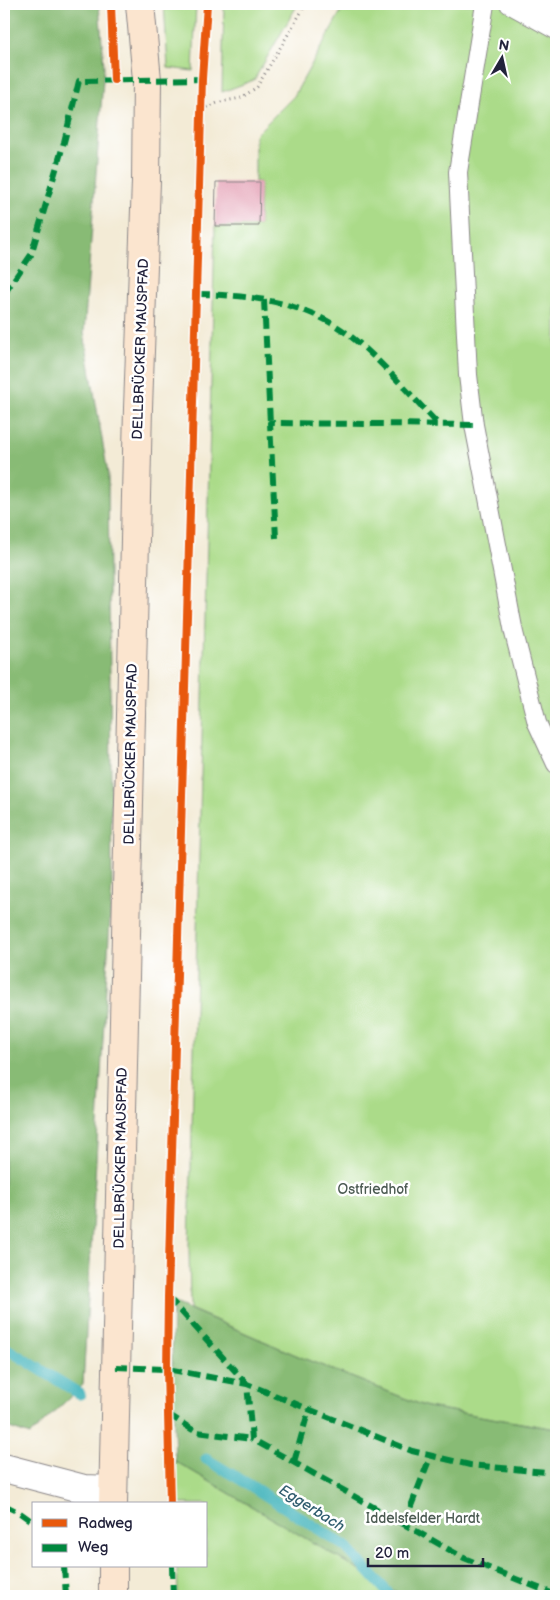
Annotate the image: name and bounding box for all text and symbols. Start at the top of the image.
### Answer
north arrow [478,32,528,82]
text: N [497,36,510,55]
street label: DELLBRÜCKER MAUSPFAD [128,258,152,440]
street label: DELLBRÜCKER MAUSPFAD [119,663,141,845]
street label: DELLBRÜCKER MAUSPFAD [109,1067,131,1249]
park label: Ostfriedhof [338,1181,409,1198]
water label: Eggerbach [275,1481,348,1536]
legend [32,1502,208,1568]
park label: Iddelsfelder Hardt [366,1510,481,1527]
text: Radweg [78,1514,133,1533]
scale bar [368,1535,482,1567]
text: Weg [78,1538,108,1557]
text: 20 m [375,1544,409,1563]

